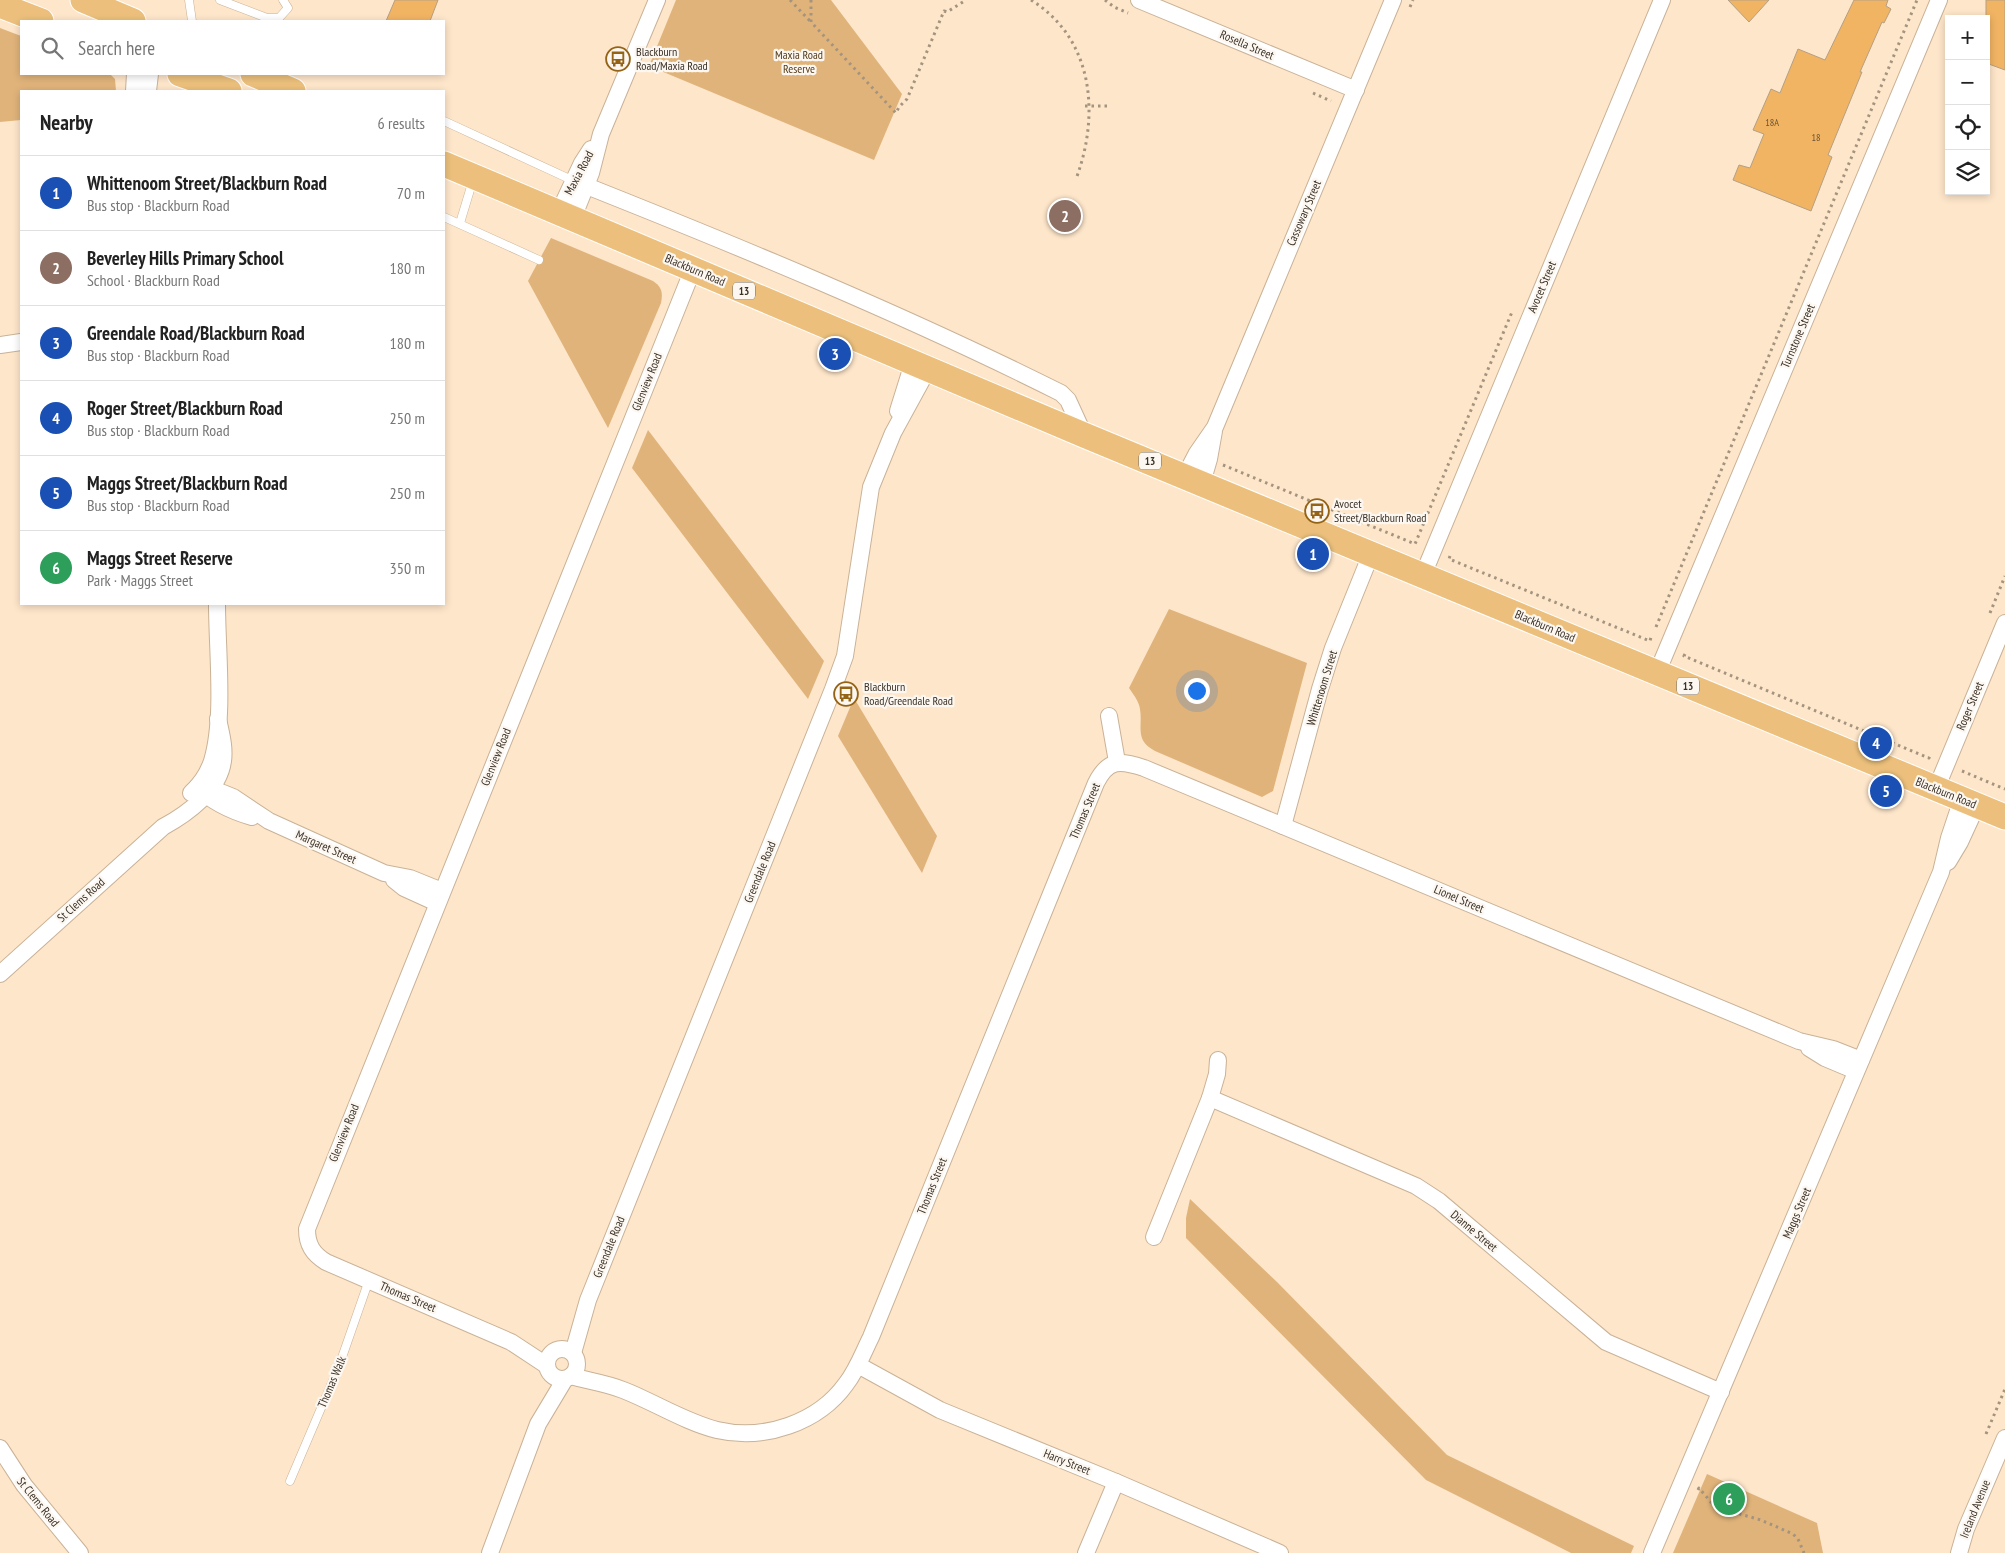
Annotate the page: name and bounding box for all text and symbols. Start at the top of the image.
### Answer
map controls [1945,15,1990,195]
button: + [1945,15,1990,60]
search box [20,20,445,75]
street label: Rosella Street [1218,26,1277,63]
icon: search [38,34,66,62]
text: Search here [78,36,155,60]
place label: Blackburn Road/Maxia Road [636,44,708,73]
bus stop icon: Blackburn Road/Maxia Road [605,46,631,72]
park label: Maxia Road Reserve [775,47,823,76]
button: − [1945,60,1990,105]
button: locate [1945,105,1990,150]
text: Nearby [40,109,93,136]
text: 6 results [378,113,425,133]
house number: 18A [1765,116,1779,129]
house number: 18 [1812,131,1821,144]
street label: Maxia Road [561,148,596,197]
button: layers [1945,150,1990,195]
text: Whittenoom Street/Blackburn Road [87,171,327,195]
street label: Cassowary Street [1283,177,1324,248]
text: 1 [52,183,60,203]
text: 70 m [397,183,425,203]
text: Bus stop · Blackburn Road [87,195,230,215]
pin: 2 [1049,197,1081,235]
text: Beverley Hills Primary School [87,246,284,270]
street label: Blackburn Road [663,250,728,289]
text: 2 [52,258,60,278]
text: 180 m [390,258,425,278]
street label: Avocet Street [1524,258,1559,315]
text: School · Blackburn Road [87,270,220,290]
road number: 13 [733,282,755,300]
street label: Turnstone Street [1777,301,1818,370]
text: Greendale Road/Blackburn Road [87,321,305,345]
text: 3 [52,333,60,353]
text: 180 m [390,333,425,353]
pin: 3 [819,335,851,373]
text: Bus stop · Blackburn Road [87,345,230,365]
street label: Glenview Road [628,351,665,413]
text: Roger Street/Blackburn Road [87,396,283,420]
text: 4 [52,408,60,428]
text: 250 m [390,408,425,428]
text: Bus stop · Blackburn Road [87,420,230,440]
road number: 13 [1139,452,1161,470]
text: Maggs Street/Blackburn Road [87,471,287,495]
text: 5 [52,483,60,503]
text: 250 m [390,483,425,503]
text: Bus stop · Blackburn Road [87,495,230,515]
place label: Avocet Street/Blackburn Road [1334,496,1427,525]
bus stop icon: Avocet Street/Blackburn Road [1304,498,1330,524]
pin: 1 [1297,535,1329,573]
text: Maggs Street Reserve [87,546,233,570]
text: 6 [52,558,60,578]
text: 350 m [390,558,425,578]
text: Park · Maggs Street [87,570,193,590]
street label: Blackburn Road [1513,606,1578,645]
street label: Whittenoom Street [1303,648,1340,727]
your location [1184,678,1210,704]
road number: 13 [1677,678,1699,694]
place label: Blackburn Road/Greendale Road [864,679,953,708]
street label: Roger Street [1953,679,1987,732]
bus stop icon: Blackburn Road/Greendale Road [833,681,859,707]
pin: 4 [1860,724,1892,762]
street label: Glenview Road [477,726,514,788]
pin: 5 [1870,772,1902,810]
street label: Blackburn Road [1914,774,1979,812]
street label: Thomas Street [1066,780,1103,841]
street label: Margaret Street [294,827,359,867]
street label: Greendale Road [740,839,779,905]
street label: St Clems Road [54,874,108,925]
street label: Lionel Street [1432,881,1487,916]
street label: Glenview Road [325,1102,362,1164]
street label: Thomas Street [913,1155,950,1216]
street label: Maggs Street [1779,1184,1814,1241]
street label: Dianne Street [1448,1207,1501,1255]
street label: Greendale Road [589,1214,628,1280]
street label: Thomas Street [378,1278,439,1315]
street label: Thomas Walk [314,1353,349,1410]
street label: Harry Street [1041,1445,1094,1478]
street label: St Clems Road [14,1474,63,1529]
street label: Ireland Avenue [1956,1477,1993,1540]
pin: 6 [1713,1480,1745,1518]

